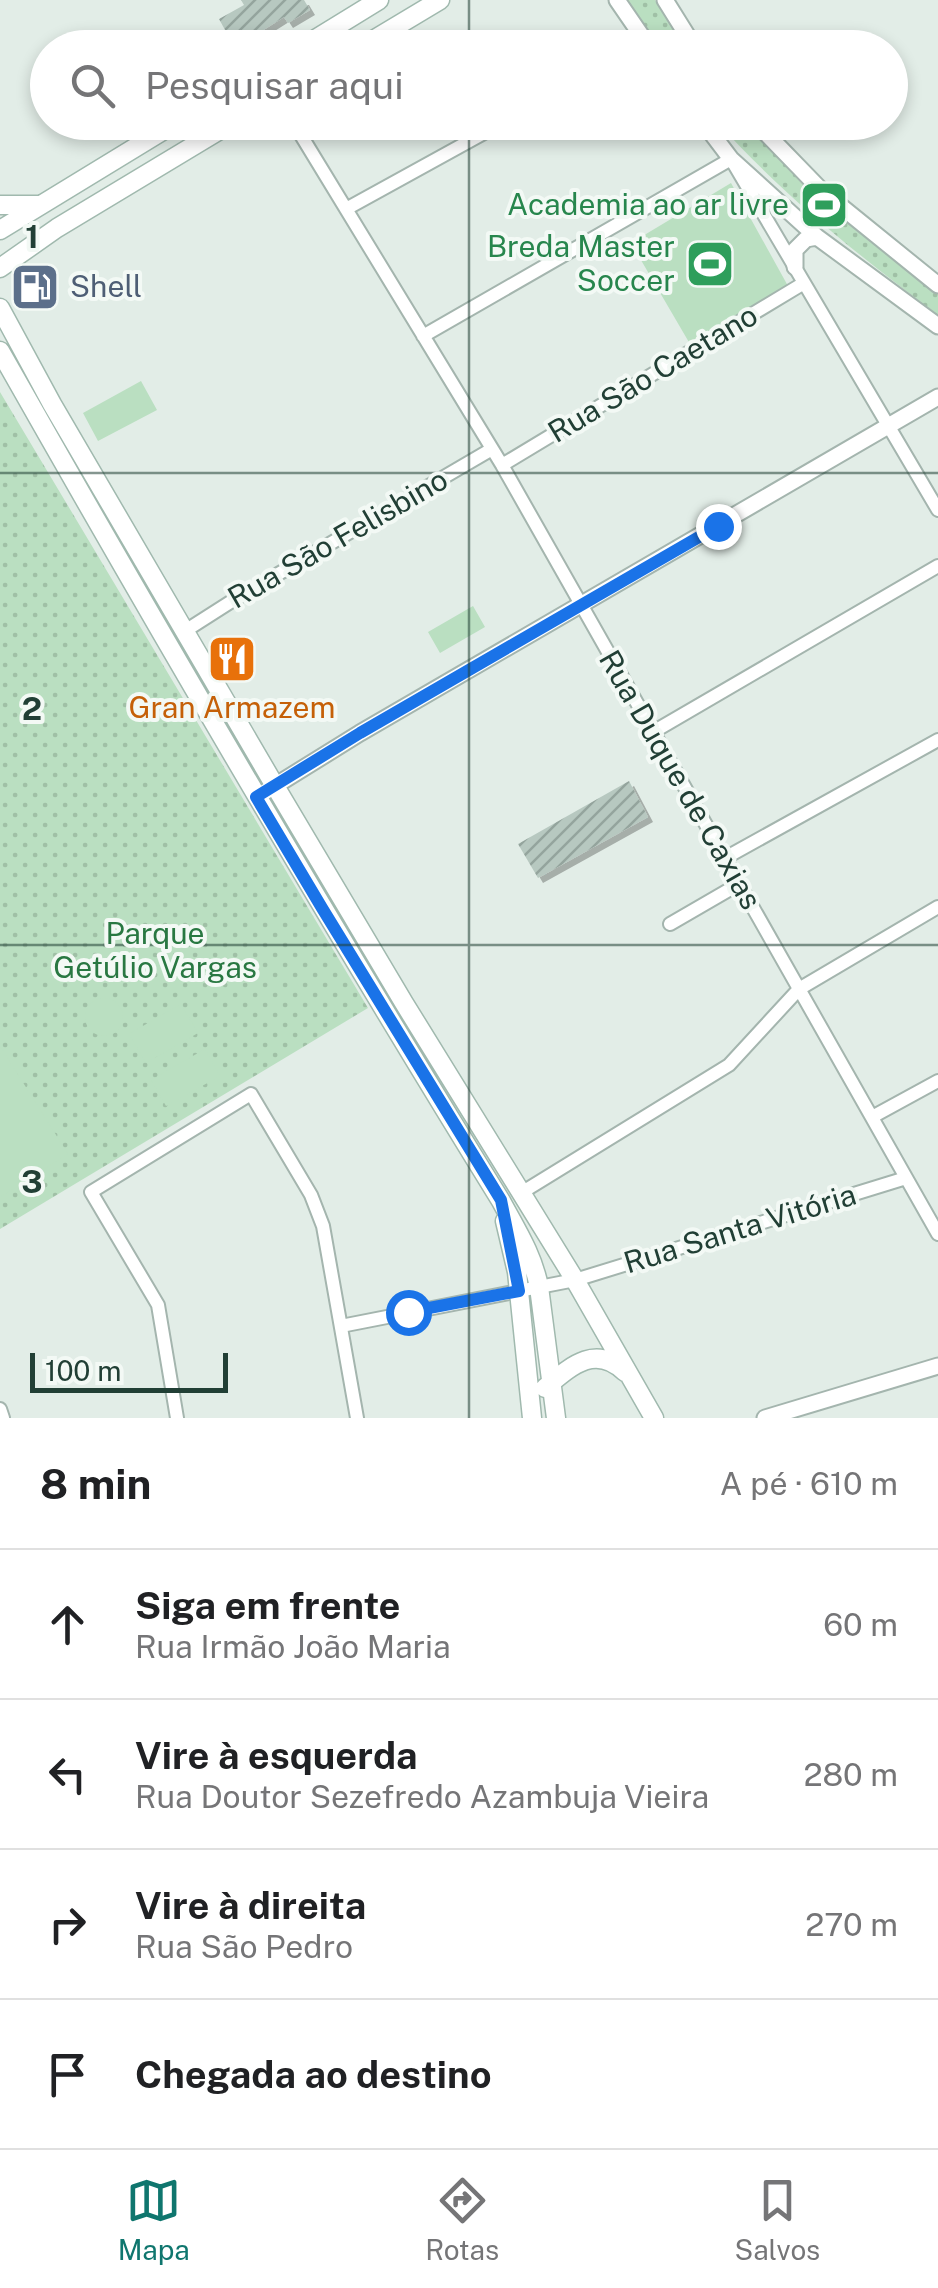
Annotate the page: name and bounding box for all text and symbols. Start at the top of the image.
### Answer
search box [30,30,908,140]
icon: search [65,58,120,113]
text: Pesquisar aqui [145,63,404,108]
sports icon: Academia ao ar livre [798,179,850,231]
place label: Academia ao ar livre [507,186,789,222]
text: 1 [25,218,39,255]
place label: Breda Master Soccer [487,228,675,298]
sports icon: Breda Master Soccer [684,238,736,290]
fuel station icon: Shell [9,261,61,313]
place label: Shell [70,268,142,304]
street label: Rua São Caetano [541,296,764,450]
street label: Rua São Felisbino [221,461,454,616]
route end [696,504,742,550]
restaurant icon: Gran Armazem [206,633,258,685]
street label: Rua Duque de Caxias [592,644,770,915]
place label: Gran Armazem [128,689,336,725]
text: 2 [22,690,42,727]
park label: Parque Getúlio Vargas [53,915,257,985]
text: 3 [21,1163,43,1200]
street label: Rua Santa Vitória [619,1176,860,1280]
route start [386,1290,432,1336]
scale bar [30,1348,228,1392]
text: 100 m [45,1354,122,1387]
text: 8 min [40,1459,152,1508]
text: A pé · 610 m [720,1465,898,1502]
text: Siga em frente [135,1583,401,1628]
icon: ahead [40,1597,95,1652]
text: 60 m [823,1606,898,1643]
text: Rua Irmão João Maria [135,1628,451,1665]
text: Vire à esquerda [135,1733,418,1778]
icon: left [40,1747,95,1802]
text: 280 m [803,1756,898,1793]
text: Rua Doutor Sezefredo Azambuja Vieira [135,1778,709,1815]
text: Vire à direita [135,1883,366,1928]
icon: right [40,1897,95,1952]
text: 270 m [805,1906,898,1943]
text: Rua São Pedro [135,1928,353,1965]
icon: arrive [40,2047,95,2102]
text: Chegada ao destino [135,2052,492,2097]
tab: Mapa [118,2173,190,2266]
tab: Rotas [425,2173,499,2266]
tab: Salvos [734,2173,820,2266]

